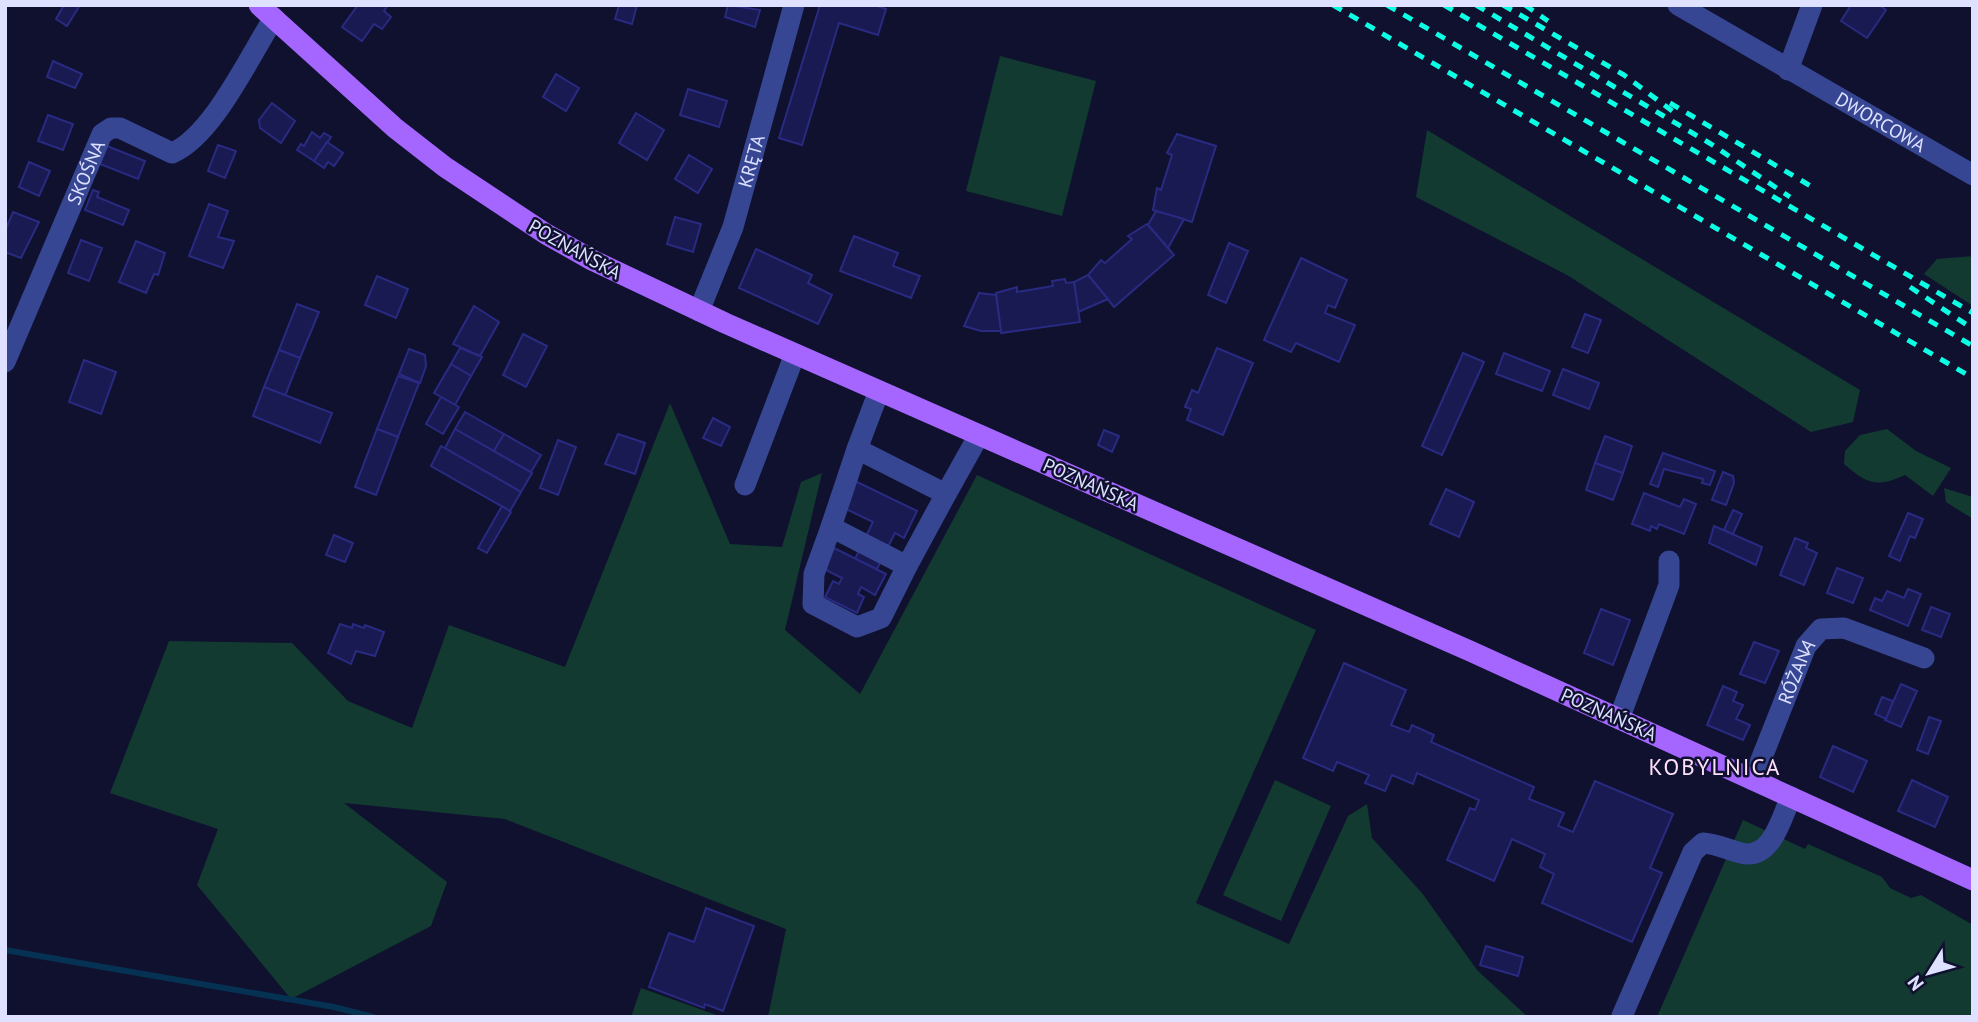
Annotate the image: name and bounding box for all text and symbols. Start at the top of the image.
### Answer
street label: DWORCOWA [1831,86,1930,157]
street label: KRĘTA [732,132,770,190]
street label: SKOŚNA [61,137,110,208]
street label: POZNAŃSKA [525,214,625,284]
street label: POZNAŃSKA [1039,452,1143,516]
street label: RÓŻANA [1772,633,1820,707]
street label: POZNAŃSKA [1557,682,1661,746]
district label: KOBYLNICA [1649,752,1781,781]
north arrow [1894,938,1964,1008]
text: N [1902,971,1929,995]

